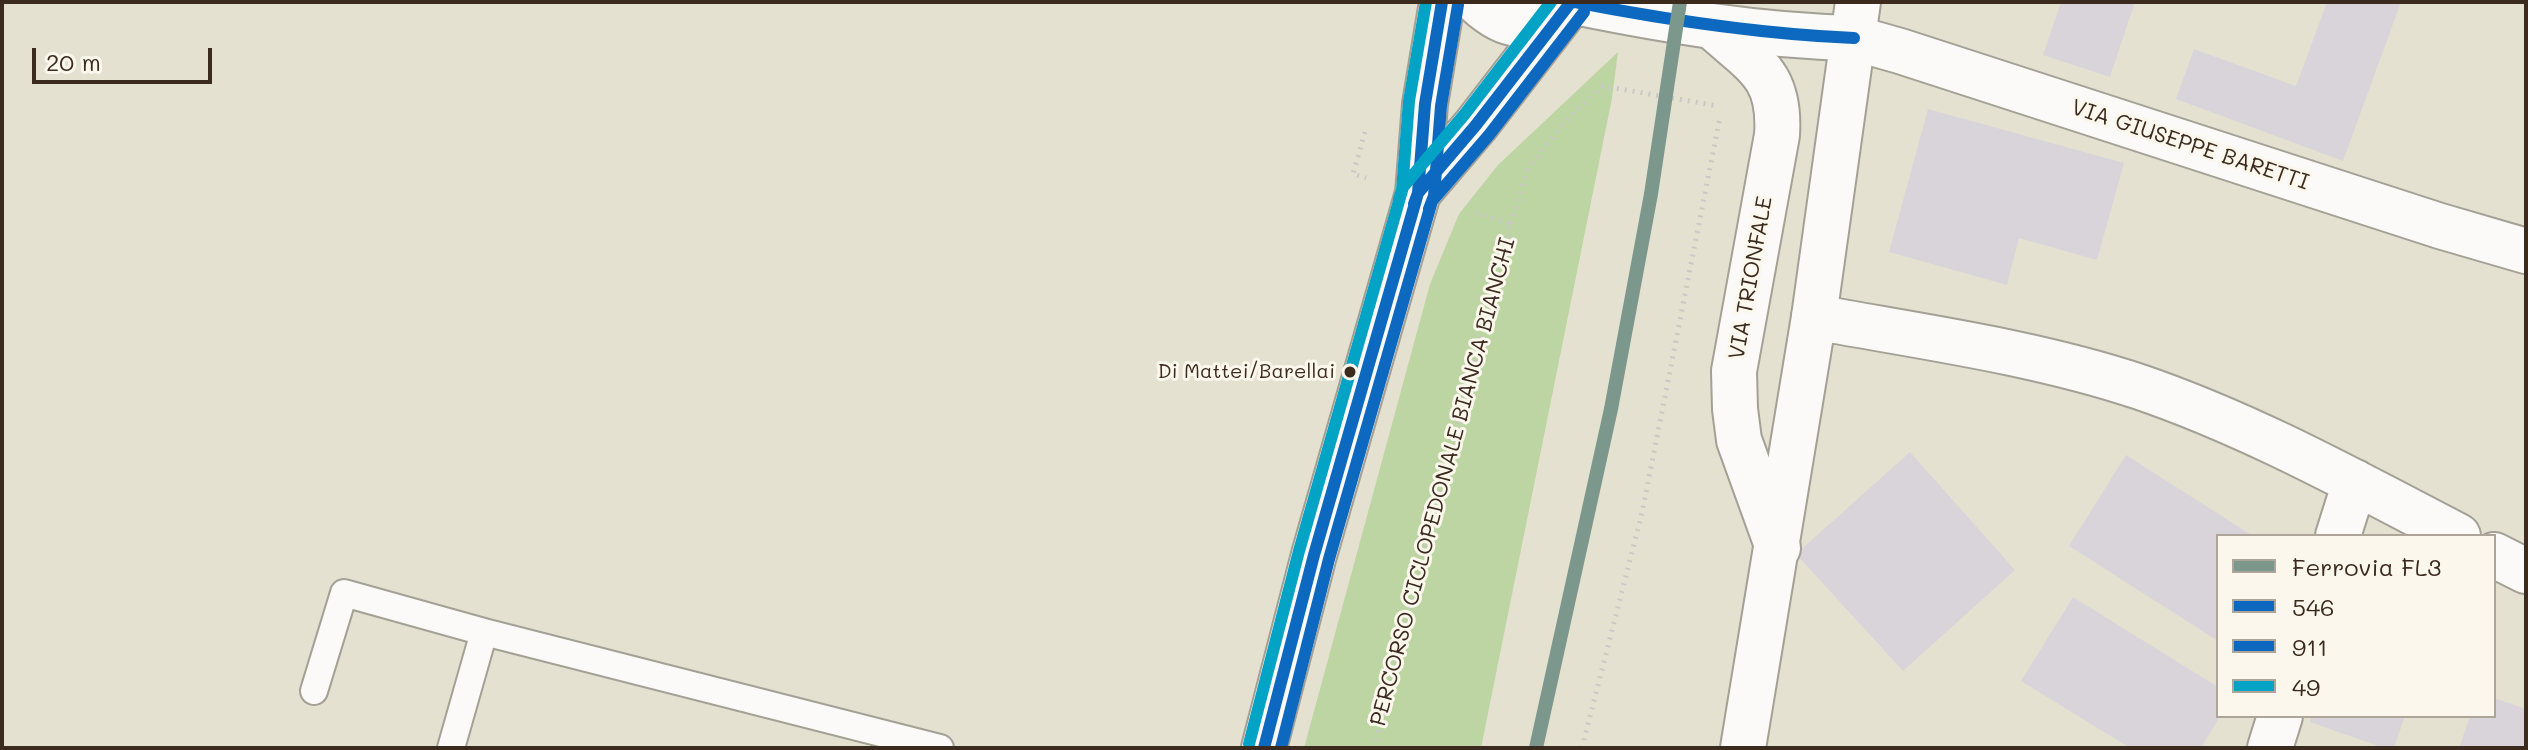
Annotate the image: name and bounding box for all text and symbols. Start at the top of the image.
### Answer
scale bar [36,32,216,82]
text: 20 m [46,46,101,77]
street label: VIA GIUSEPPE BARETTI [2068,94,2312,196]
street label: VIA TRIONFALE [1724,194,1778,362]
street label: PERCORSO CICLOPEDONALE BIANCA BIANCHI [1365,235,1521,729]
place label: Di Mattei/Barellai [1158,360,1335,384]
marker: Di Mattei/Barellai [1342,364,1358,380]
legend [2216,534,2496,718]
text: Ferrovia FL3 [2292,551,2441,582]
text: 546 [2292,591,2335,622]
text: 911 [2292,631,2328,662]
text: 49 [2292,671,2320,702]

